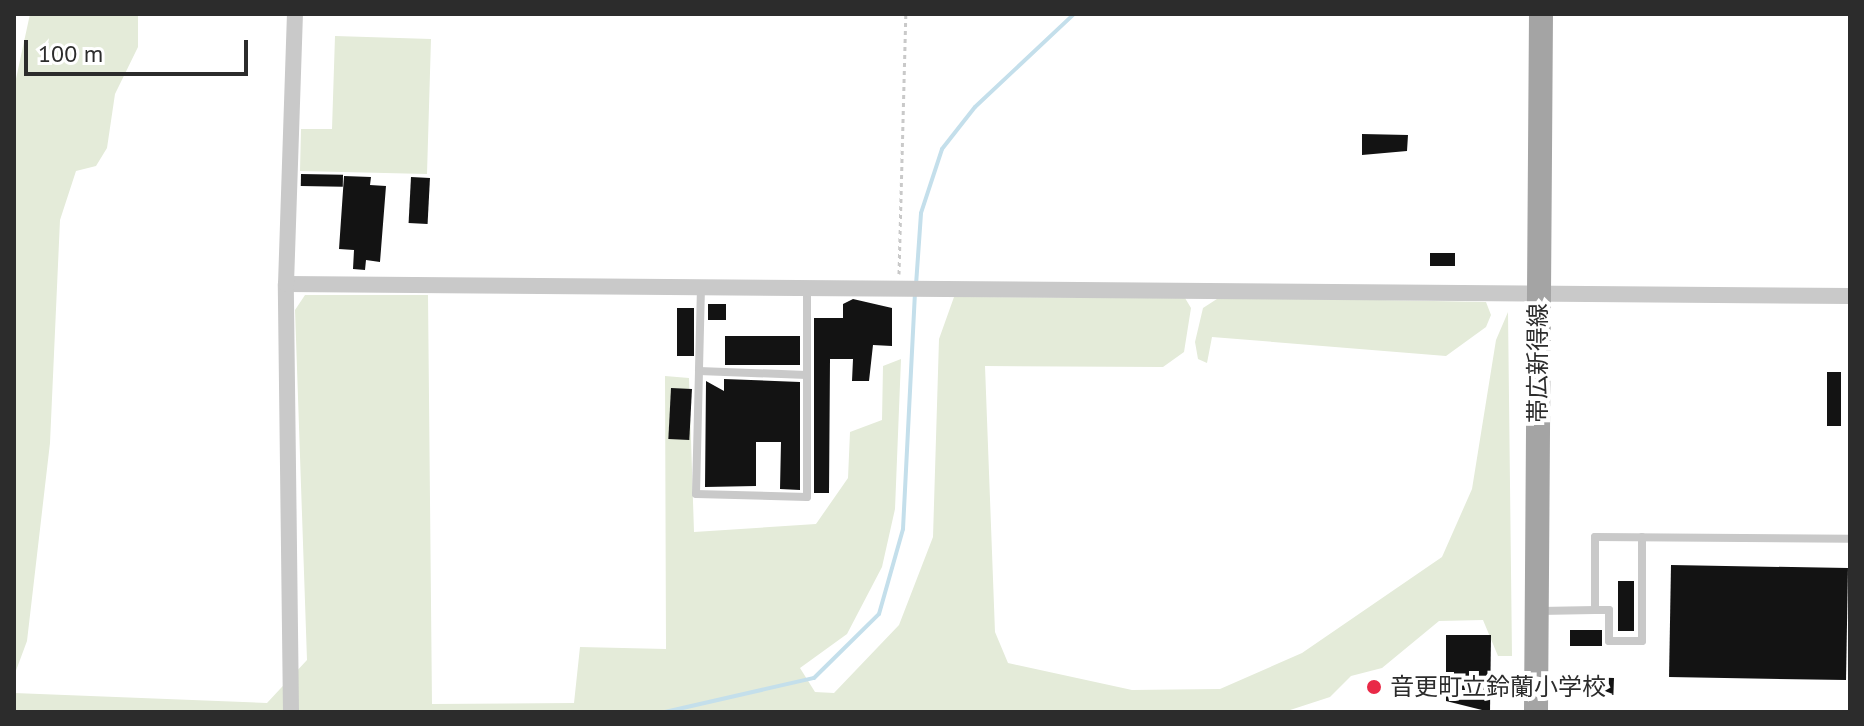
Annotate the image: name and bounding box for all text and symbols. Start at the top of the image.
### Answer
scale bar [28,24,252,74]
text: 100 m [38,38,103,69]
street label: 帯広新得線 [1524,303,1552,423]
place label: 音更町立鈴蘭小学校 [1390,673,1606,701]
marker: 音更町立鈴蘭小学校 [1365,678,1383,696]

